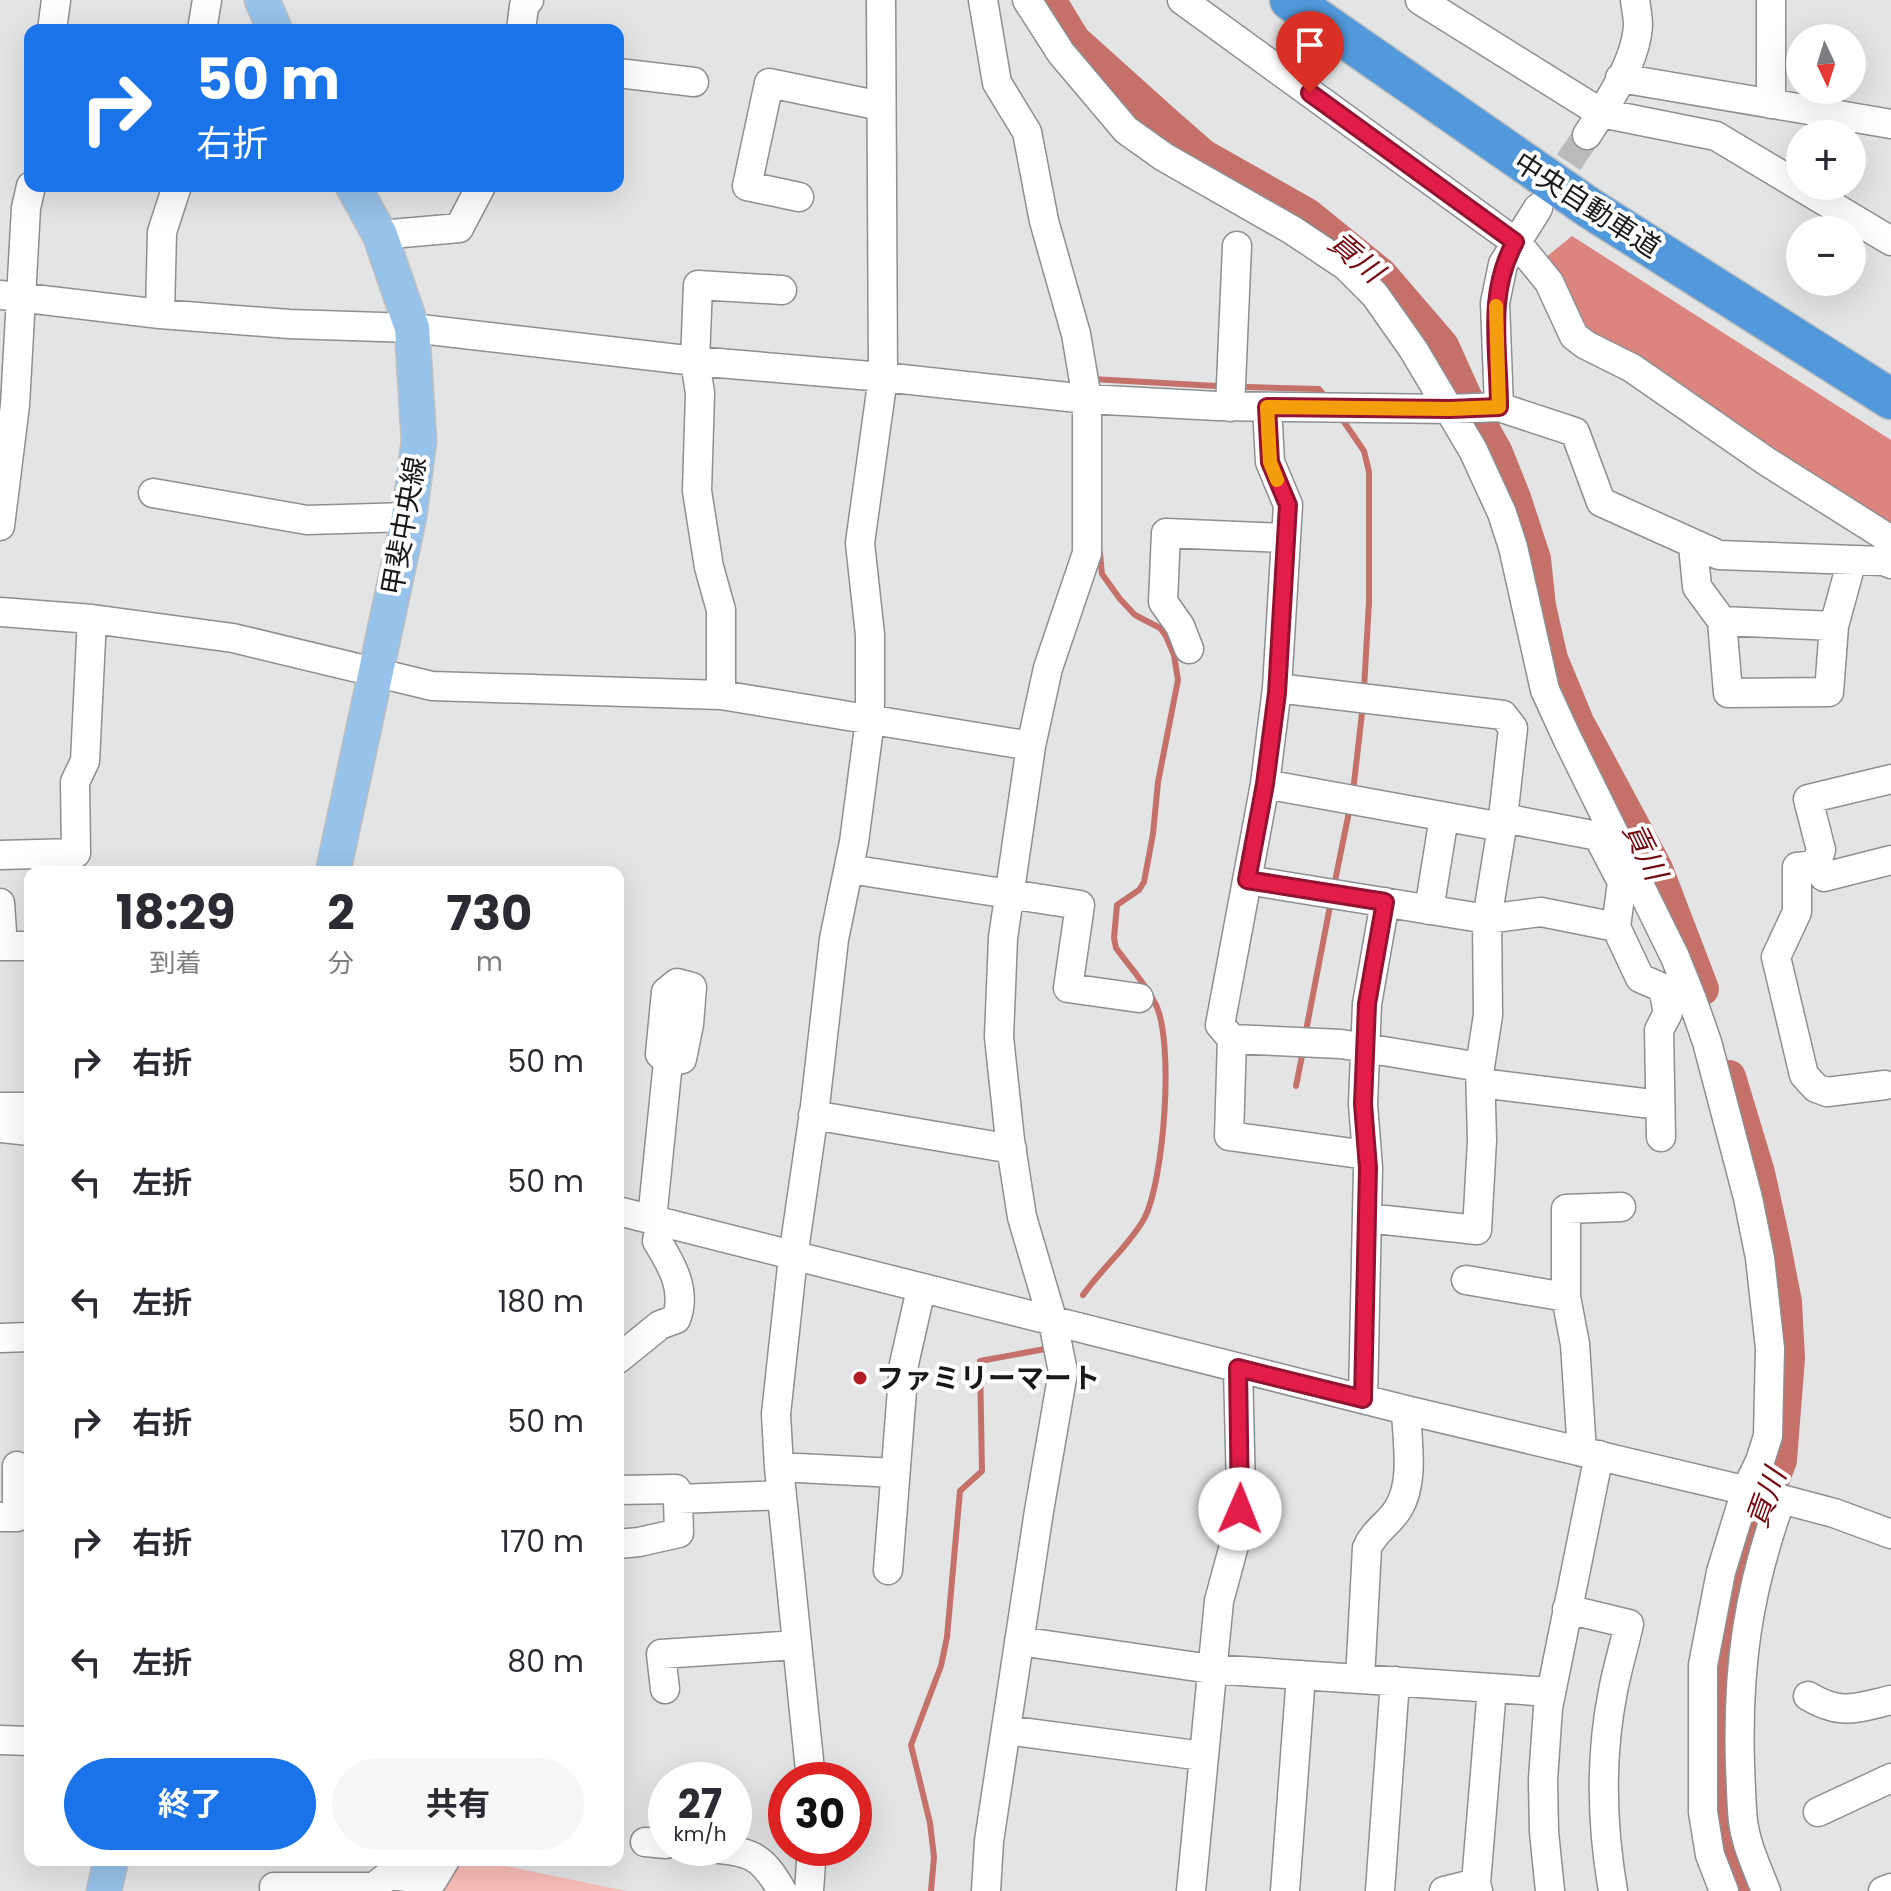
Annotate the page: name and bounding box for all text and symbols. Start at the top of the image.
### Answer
pin [1276,11,1344,93]
icon: arrive [1288,23,1332,67]
north arrow [1786,24,1866,104]
map controls [1786,24,1866,296]
text: 50 m [196,40,340,119]
icon: right [64,56,168,160]
text: 右折 [196,118,268,169]
button: + [1786,120,1866,200]
street label: 中央自動車道 [1506,143,1668,267]
button: − [1786,216,1866,296]
water label: 貢川 [1319,221,1395,295]
street label: 甲斐中央線 [373,454,435,598]
water label: 貢川 [1613,815,1679,890]
text: 18:29 [116,879,235,946]
text: 2 [327,879,355,946]
text: 730 [446,880,532,947]
text: m [476,944,503,980]
text: 到着 [150,945,202,981]
text: 分 [328,945,354,981]
icon: right [64,1040,108,1084]
text: 50 m [507,1040,584,1083]
text: 右折 [132,1041,192,1084]
icon: left [64,1160,108,1204]
text: 50 m [507,1160,584,1203]
text: 左折 [132,1161,192,1204]
icon: left [64,1280,108,1324]
text: 180 m [498,1280,584,1323]
text: 左折 [132,1281,192,1324]
place label: ファミリーマート [876,1359,1100,1398]
marker: ファミリーマート [851,1369,869,1387]
icon: right [64,1400,108,1444]
text: 50 m [507,1400,584,1443]
text: 右折 [132,1401,192,1444]
water label: 貢川 [1736,1460,1797,1534]
position arrow [1198,1467,1282,1551]
icon: right [64,1520,108,1564]
text: 170 m [500,1520,584,1563]
text: 右折 [132,1521,192,1564]
icon: left [64,1640,108,1684]
text: 80 m [507,1640,584,1683]
text: 左折 [132,1641,192,1684]
button: 終了 [64,1758,316,1850]
button: 共有 [332,1758,584,1850]
speed limit sign: 30 [768,1762,872,1866]
text: 27 [678,1776,722,1832]
text: km/h [673,1820,727,1848]

